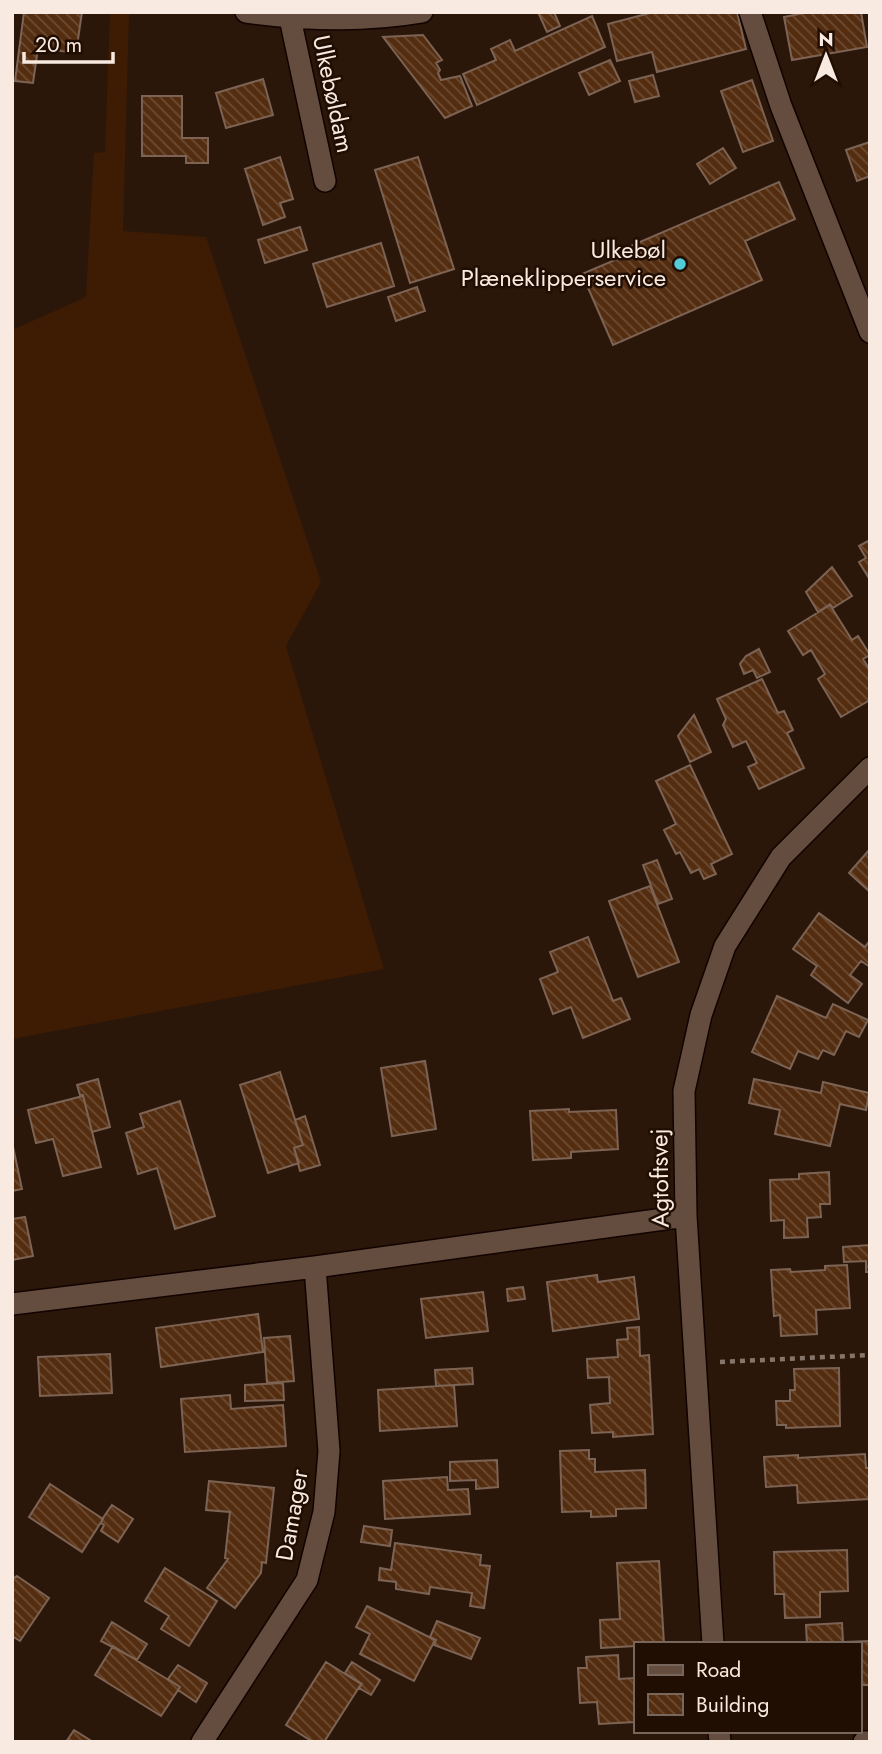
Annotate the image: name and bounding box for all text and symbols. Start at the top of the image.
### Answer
scale bar [24,21,114,65]
north arrow [791,21,861,91]
text: N [818,26,834,53]
text: 20 m [35,30,82,60]
street label: Ulkebøldam [304,32,363,156]
place label: Ulkebøl Plæneklipperservice [461,232,666,295]
marker: Ulkebøl Plæneklipperservice [672,256,688,272]
street label: Agtoftsvej [641,1128,678,1228]
street label: Damager [266,1466,317,1563]
legend [634,1642,861,1733]
text: Road [696,1655,741,1685]
text: Building [696,1690,769,1720]

